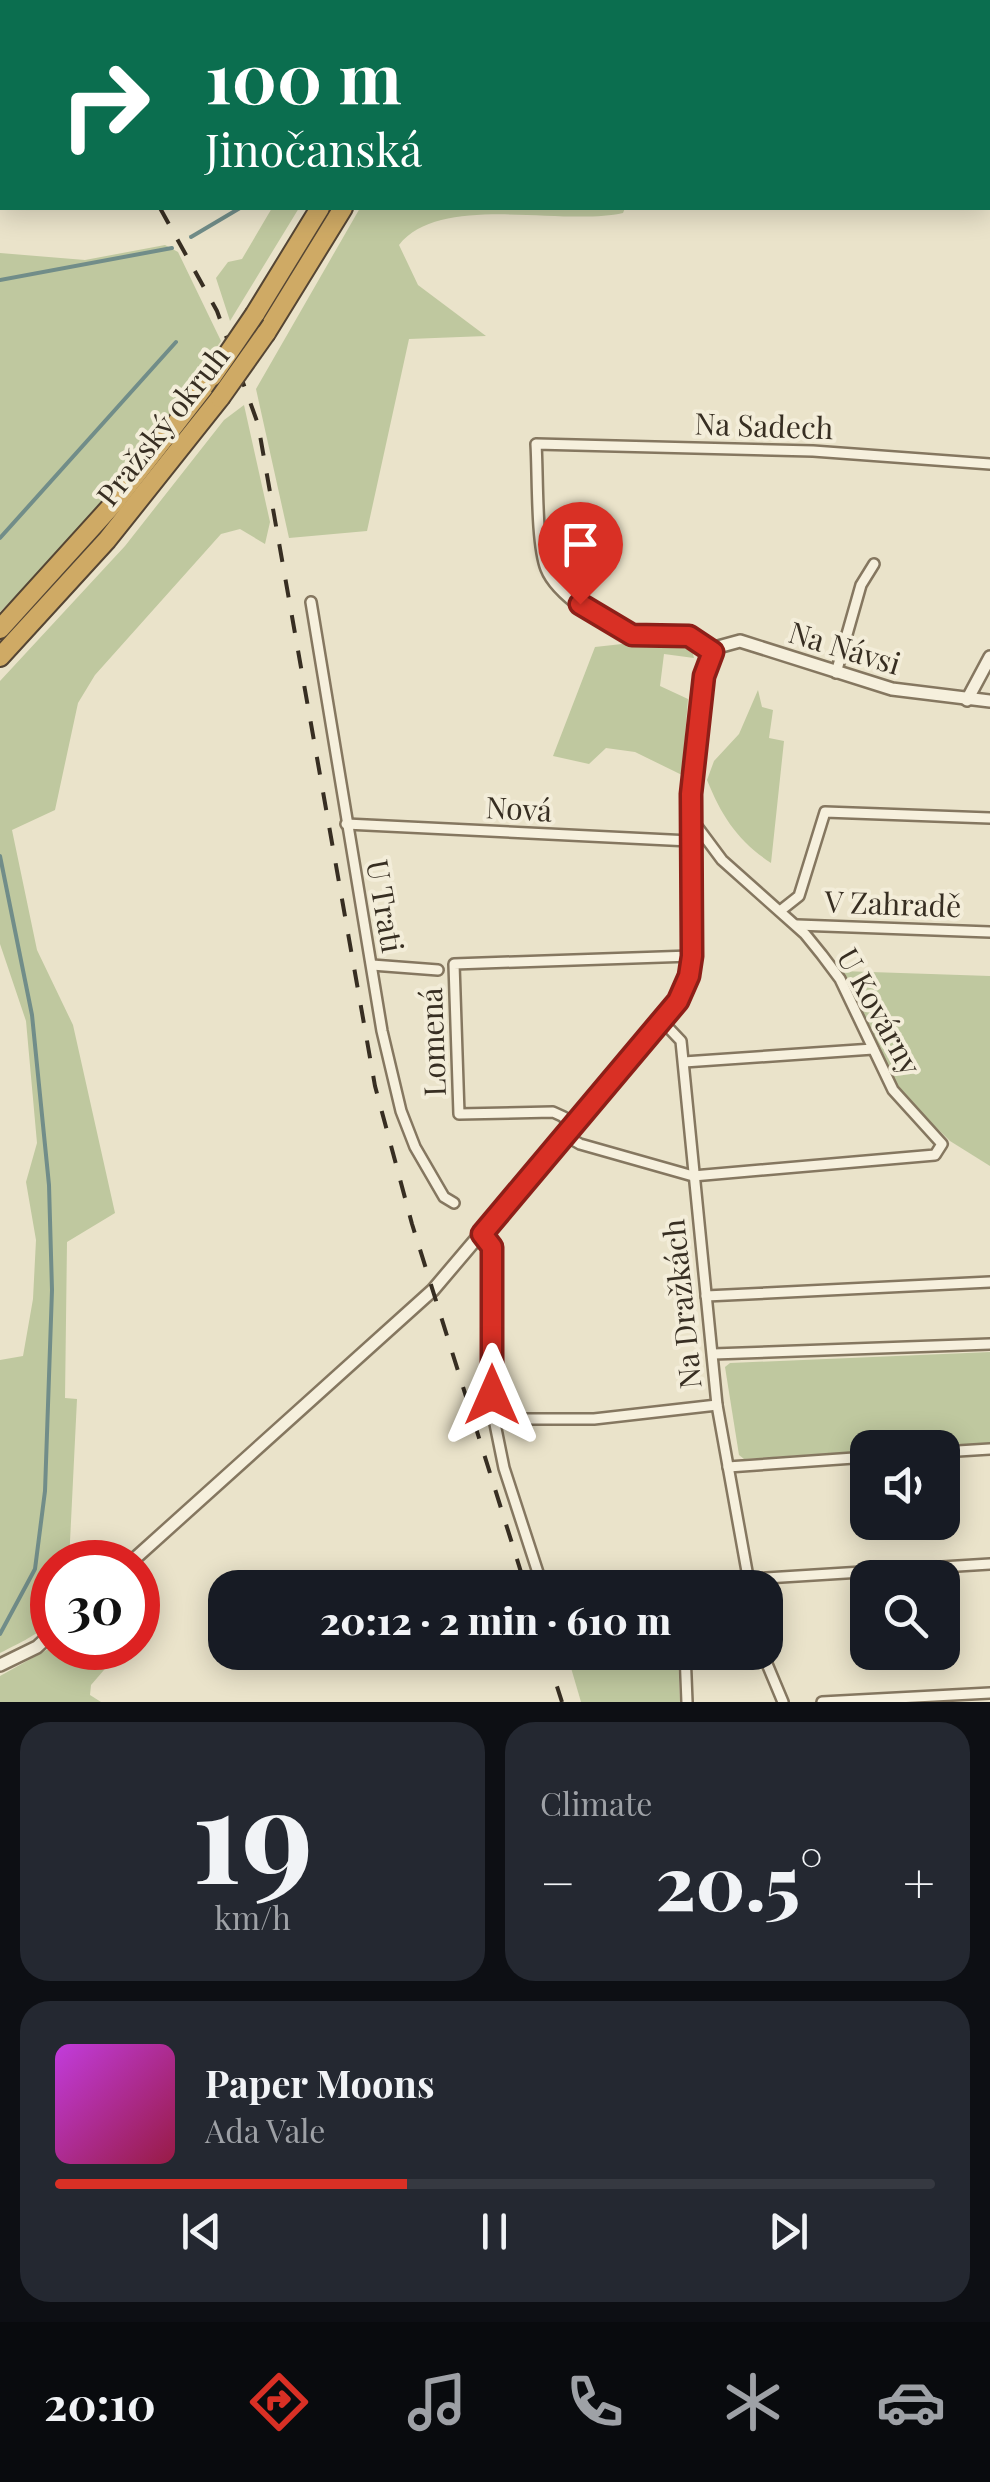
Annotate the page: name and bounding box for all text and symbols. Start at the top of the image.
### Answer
text: 100 m [205,28,402,122]
icon: right [40,40,170,170]
text: Jinočanská [205,118,422,178]
street label: Pražský okruh [87,336,237,513]
street label: Na Sadech [694,403,834,447]
pin [538,502,623,605]
icon: arrive [553,517,608,572]
street label: Na Návsi [784,611,906,683]
street label: Nová [485,786,553,830]
street label: U Trati [358,856,414,956]
street label: V Zahradě [823,881,962,925]
street label: U Kovárny [829,940,931,1082]
street label: Lomená [410,987,454,1097]
street label: Na Dražkách [652,1217,710,1391]
position arrow [440,1343,544,1447]
map controls [850,1430,960,1670]
button: sound [850,1430,960,1540]
speed limit sign: 30 [30,1540,160,1670]
button: search [850,1560,960,1670]
text: 20:12 · 2 min · 610 m [320,1594,671,1645]
text: 19 [192,1743,313,1917]
text: Climate [540,1781,652,1824]
text: 20.5° [655,1830,823,1930]
text: − [540,1844,576,1918]
text: + [903,1844,935,1918]
text: km/h [214,1895,291,1938]
text: Paper Moons [205,2057,434,2108]
text: Ada Vale [205,2108,325,2151]
icon: previous [174,2204,229,2259]
icon: pause [467,2204,522,2259]
icon: next [761,2204,816,2259]
icon: directions [244,2367,314,2437]
icon: music [402,2367,472,2437]
icon: phone [560,2367,630,2437]
icon: climate [718,2367,788,2437]
icon: car [876,2367,946,2437]
text: 20:10 [44,2372,156,2432]

